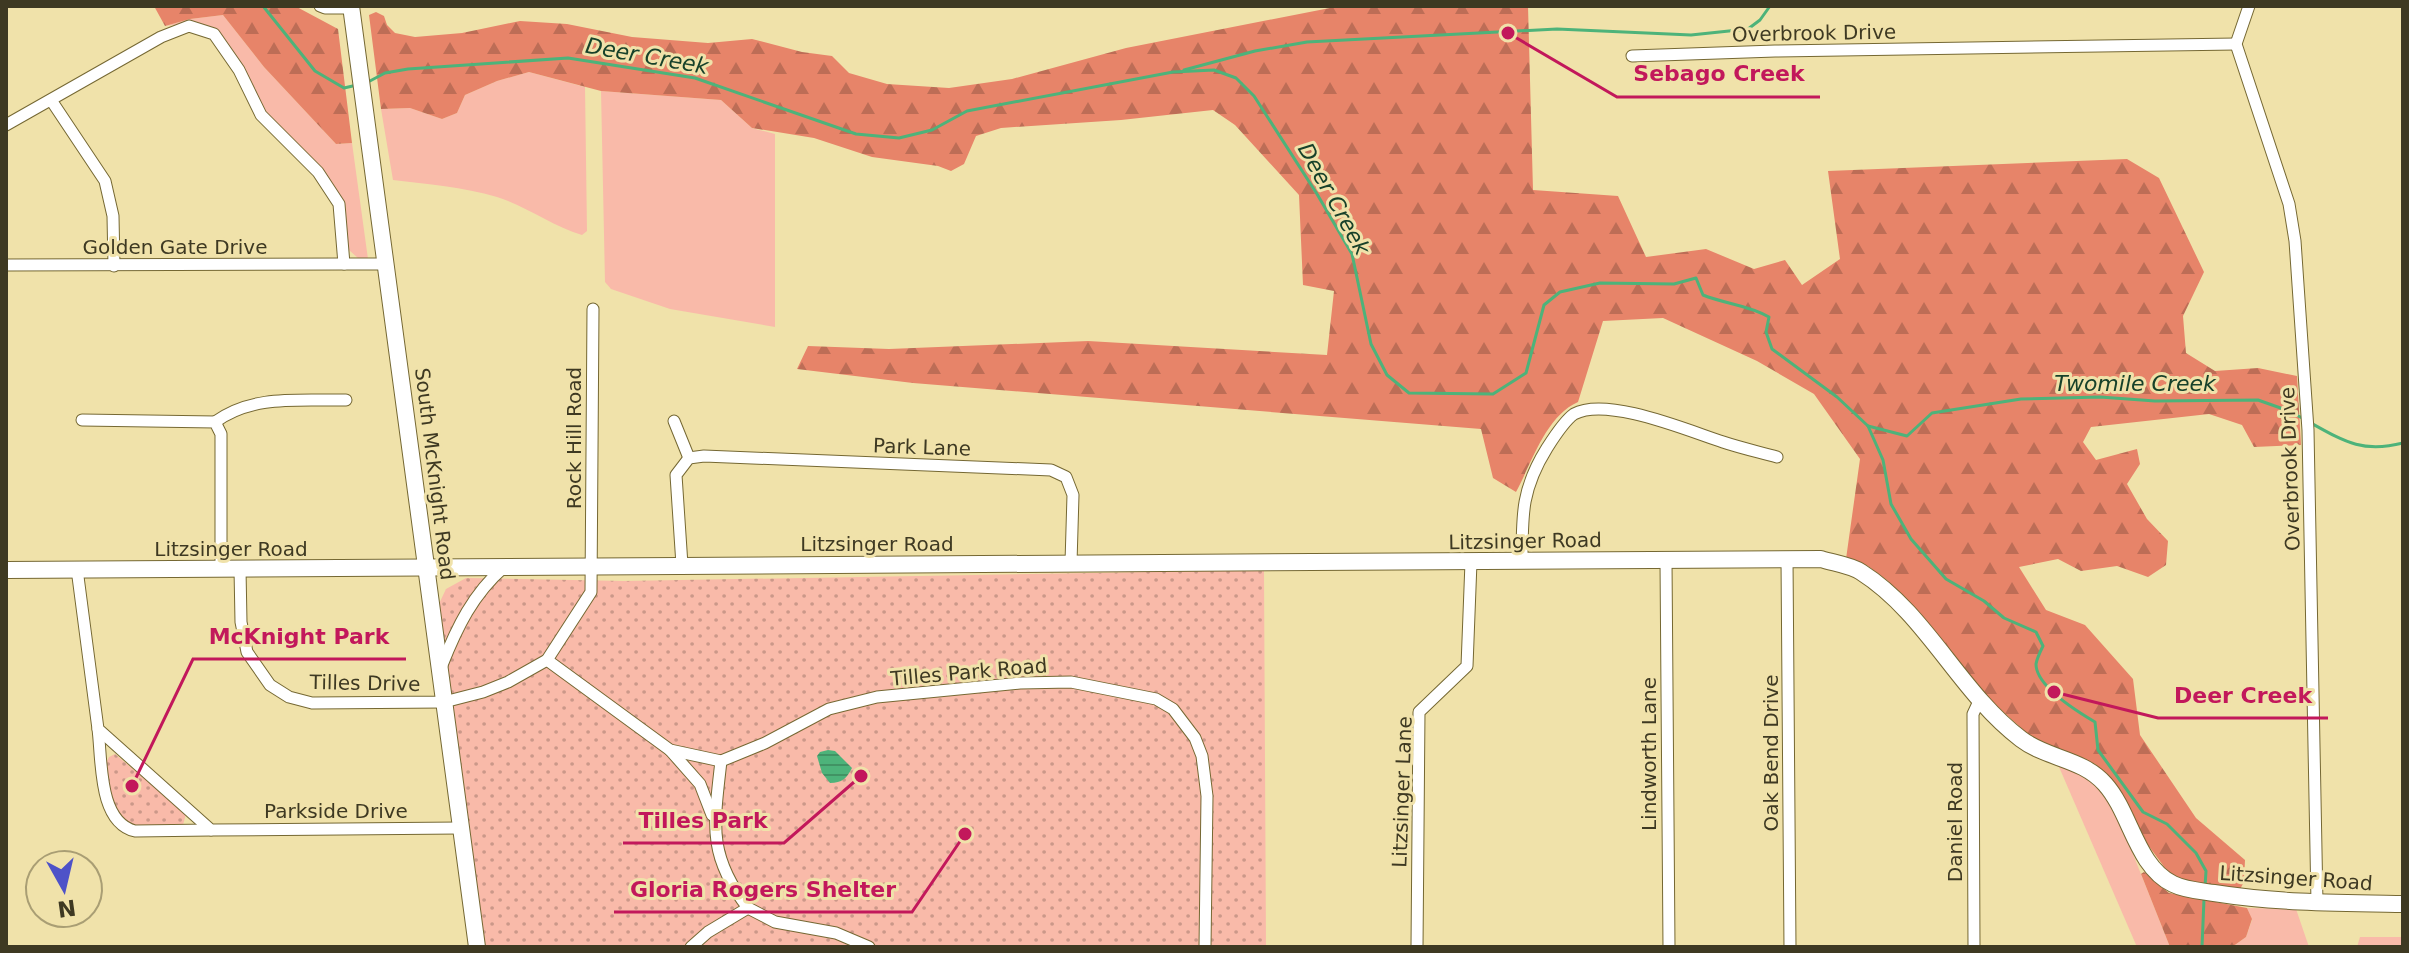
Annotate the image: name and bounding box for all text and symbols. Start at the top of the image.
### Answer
street label: Overbrook Drive [1732,20,1896,46]
water label: Deer Creek [584,33,712,79]
callout: Sebago Creek [1617,51,1820,97]
text: Sebago Creek [1633,61,1806,86]
water label: Deer Creek [1293,139,1376,261]
street label: Golden Gate Drive [83,235,267,259]
street label: South McKnight Road [410,366,460,582]
street label: Rock Hill Road [562,367,586,509]
water label: Twomile Creek [2054,371,2217,396]
street label: Overbrook Drive [2275,386,2305,552]
street label: Park Lane [873,433,971,461]
street label: Litzsinger Road [1448,528,1602,554]
street label: Litzsinger Road [800,532,954,556]
street label: Litzsinger Road [154,537,308,561]
callout: McKnight Park [193,613,406,659]
text: McKnight Park [209,624,391,649]
street label: Tilles Park Road [889,653,1048,691]
street label: Tilles Drive [308,670,421,696]
callout: Deer Creek [2158,672,2328,718]
street label: Oak Bend Drive [1759,674,1783,832]
street label: Lindworth Lane [1637,677,1661,831]
text: Deer Creek [2174,683,2313,708]
street label: Litzsinger Lane [1387,716,1417,868]
street label: Daniel Road [1943,762,1967,882]
callout: Tilles Park [623,797,784,843]
street label: Parkside Drive [264,799,408,823]
text: Tilles Park [638,808,769,833]
north arrow [24,849,104,929]
street label: Litzsinger Road [2219,861,2373,895]
callout: Gloria Rogers Shelter [614,866,912,912]
text: Gloria Rogers Shelter [630,877,896,902]
text: N [56,895,78,922]

